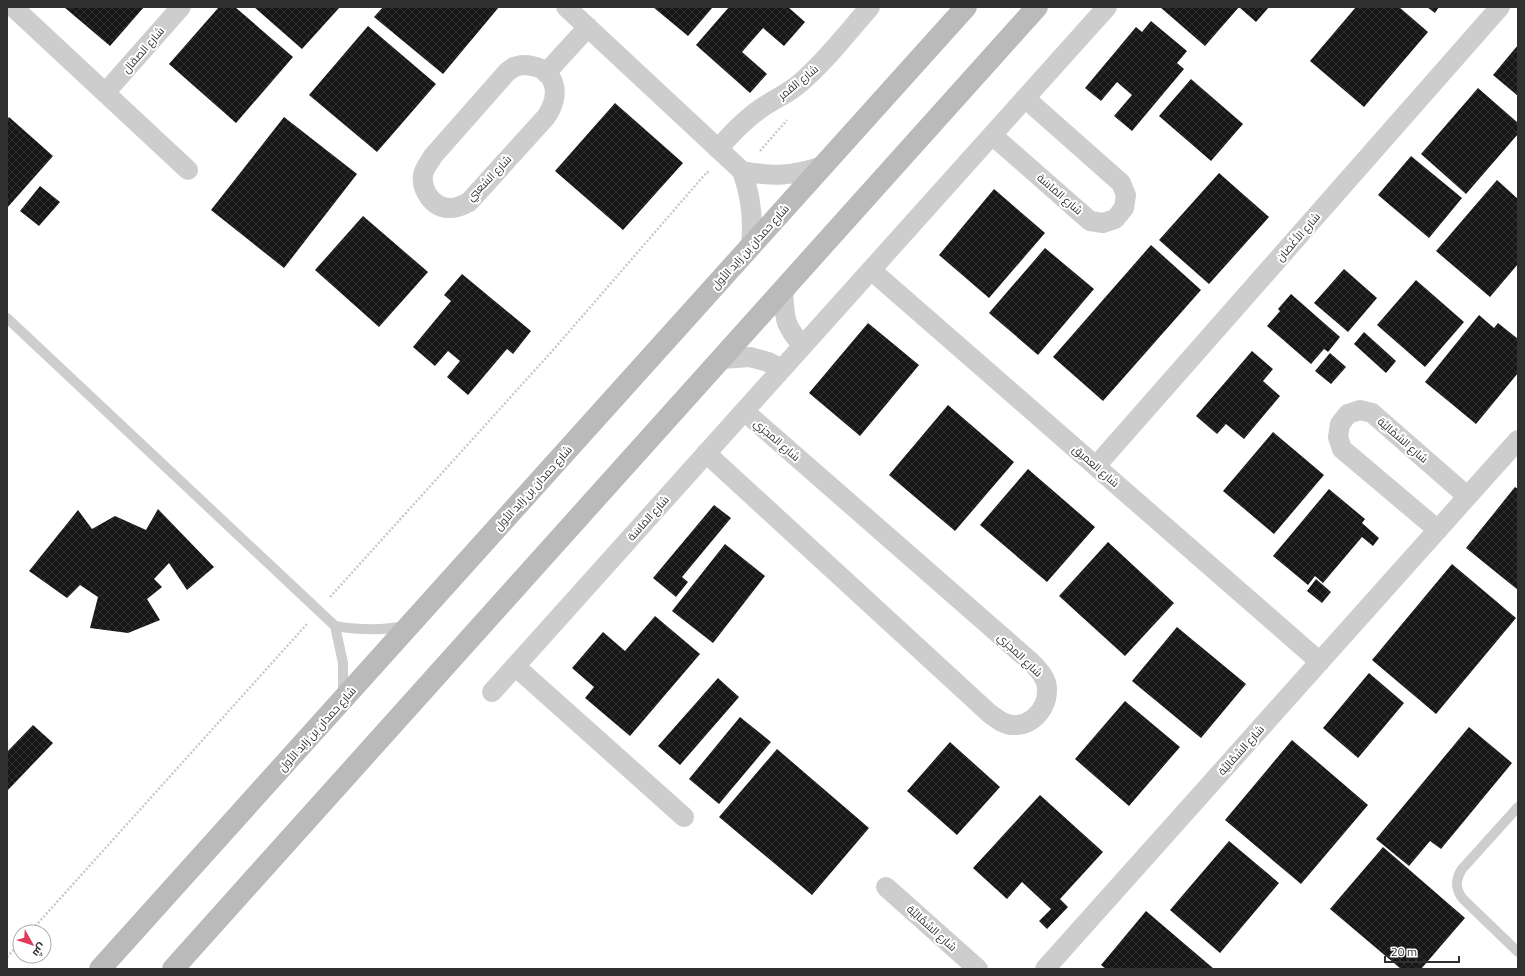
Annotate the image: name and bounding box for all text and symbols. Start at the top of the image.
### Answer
street label: شارع الصقال [118,23,168,77]
street label: شارع القمر [774,61,821,104]
street label: شارع الشعبي [463,151,516,205]
street label: شارع المَاسَة [1034,170,1086,218]
street label: شارع حمدان بن زايد الأول [707,201,793,293]
street label: شارع الأَغْصَان [1272,209,1324,265]
street label: شارع السَّمَّالِيَّة [1374,413,1432,467]
street label: شارع المجزي [750,415,804,465]
street label: شارع العميق [1069,441,1123,491]
street label: شارع حمدان بن زايد الأول [490,442,576,534]
street label: شارع المَاسَة [623,492,673,544]
street label: شارع المجزي [993,629,1046,681]
street label: شارع حمدان بن زايد الأول [274,683,360,775]
street label: شارع السَّمَّالِيَّة [1214,721,1268,779]
street label: شارع السَّمَّالِيَّة [903,901,961,955]
north arrow [12,924,52,964]
scale bar [1385,938,1459,964]
text: ش [29,940,50,961]
text: 20 m [1391,942,1417,961]

